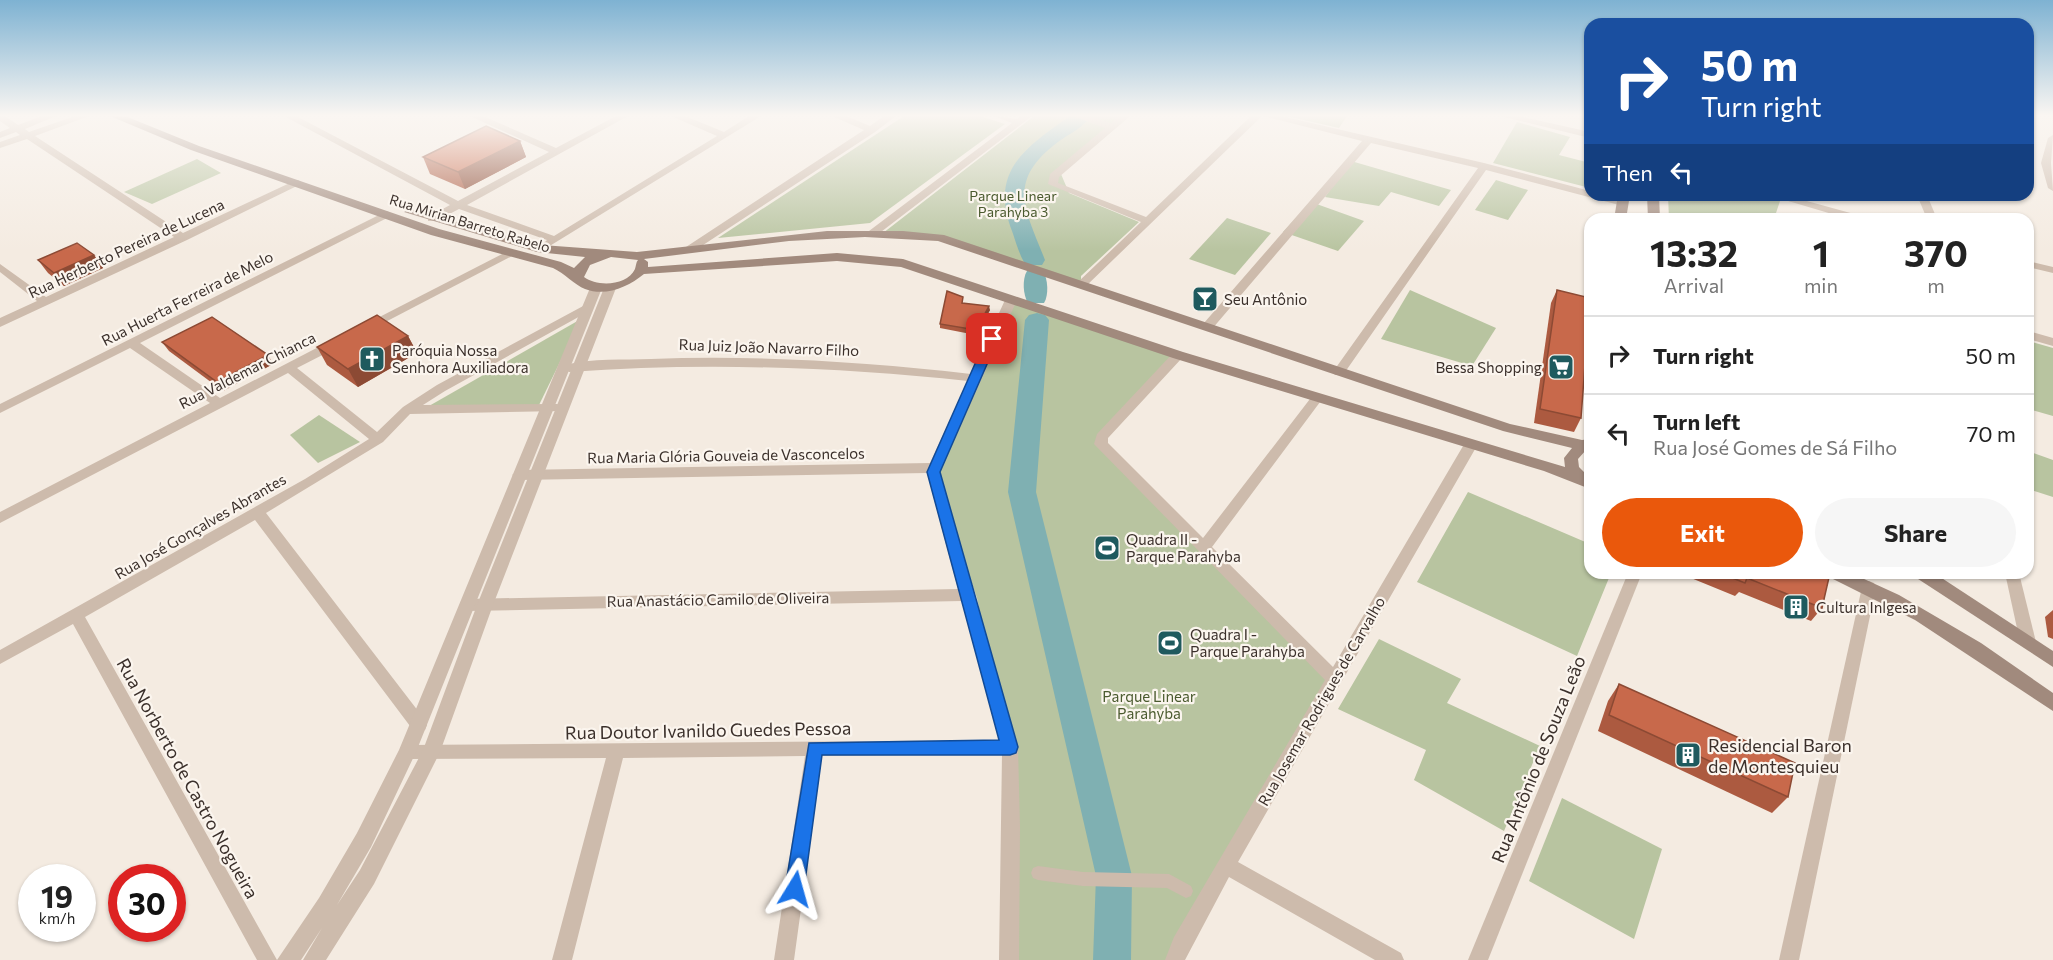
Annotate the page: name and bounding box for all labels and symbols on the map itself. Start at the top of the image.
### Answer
park label: Parque Linear Parahyba 3 [969,187,1057,220]
street label: Rua Mirian Barreto Rabelo [388,190,552,256]
street label: Rua Herberto Pereira de Lucena [25,195,227,301]
street label: Rua Huerta Ferreira de Melo [98,247,276,349]
bar icon: Seu Antônio [1190,284,1220,314]
place label: Seu Antônio [1224,290,1307,308]
pin [966,313,1017,364]
street label: Rua Valdemar Chianca [176,328,318,412]
street label: Rua Juiz João Navarro Filho [678,335,860,359]
place label: Paróquia Nossa Senhora Auxiliadora [392,341,529,376]
church icon: Paróquia Nossa Senhora Auxiliadora [357,344,387,374]
supermarket icon: Bessa Shopping [1546,352,1576,382]
place label: Bessa Shopping [1435,358,1542,376]
street label: Rua Maria Glória Gouveia de Vasconcelos [587,444,865,466]
street label: Rua José Gonçalves Abrantes [111,469,289,582]
place label: Quadra II - Parque Parahyba [1126,530,1241,565]
sports icon: Quadra II - Parque Parahyba [1092,533,1122,563]
street label: Rua Anastácio Camilo de Oliveira [607,588,829,610]
building icon: Cultura Inlgesa [1781,592,1811,622]
street label: Rua Josemar Rodrigues de Carvalho [1254,593,1388,809]
place label: Cultura Inlgesa [1816,598,1917,616]
place label: Quadra I - Parque Parahyba [1190,625,1305,660]
sports icon: Quadra I - Parque Parahyba [1155,628,1185,658]
street label: Rua Antônio de Souza Leão [1486,652,1590,866]
street label: Rua Norberto de Castro Nogueira [113,654,263,902]
park label: Parque Linear Parahyba [1102,687,1196,722]
street label: Rua Doutor Ivanildo Guedes Pessoa [565,717,851,743]
place label: Residencial Baron de Montesquieu [1708,734,1852,777]
building icon: Residencial Baron de Montesquieu [1673,740,1703,770]
position arrow [763,857,827,921]
speed limit sign: 30 [108,864,186,942]

